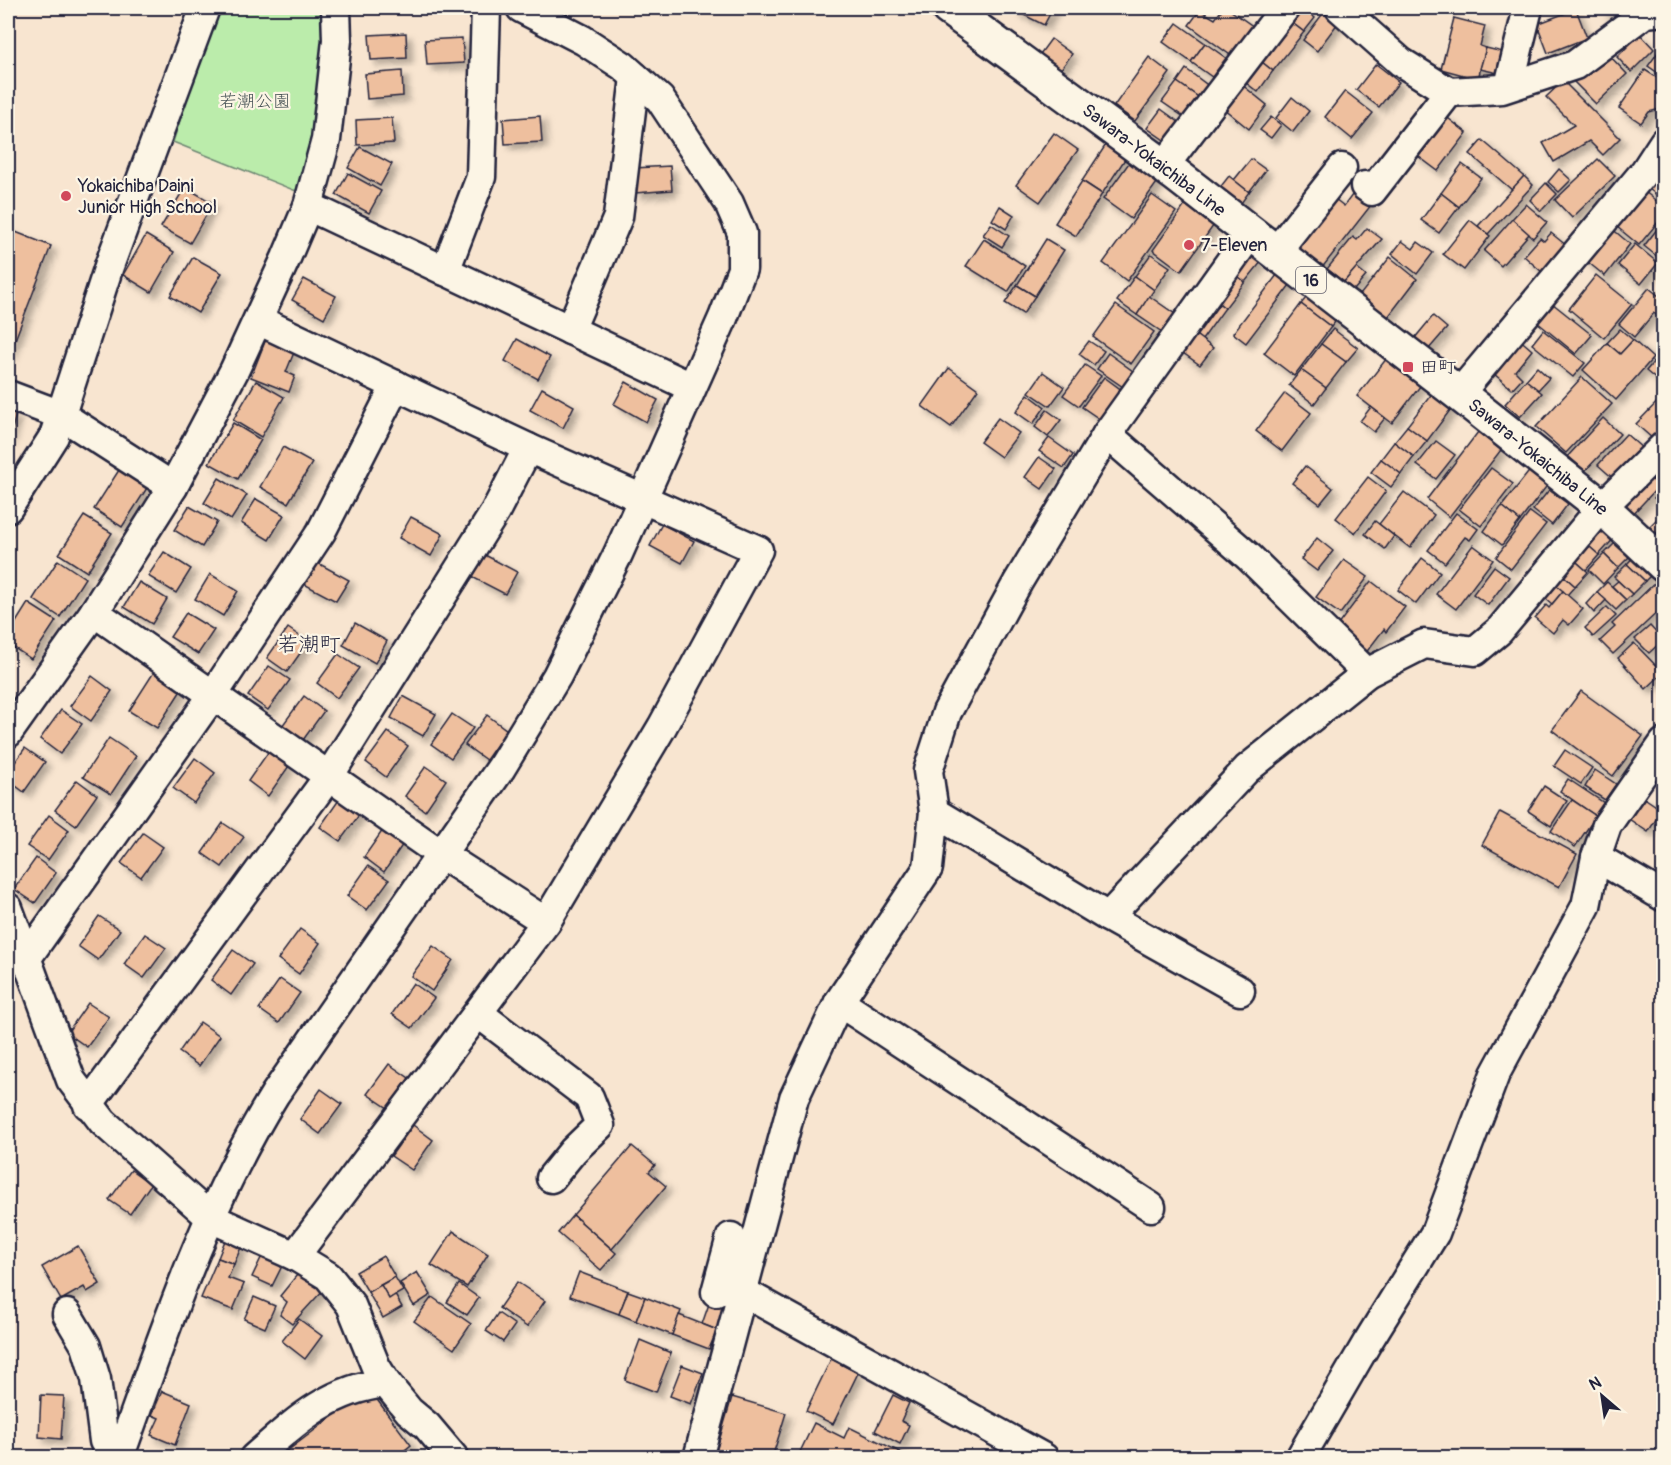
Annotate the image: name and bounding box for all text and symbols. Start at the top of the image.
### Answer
park label: 若潮公園 [219,90,291,113]
street label: Sawara-Yokaichiba Line [1077,99,1230,222]
place label: Yokaichiba Daini Junior High School [77,175,217,219]
marker: Yokaichiba Daini Junior High School [59,189,73,203]
place label: 7-Eleven [1201,234,1268,257]
marker: 7-Eleven [1182,238,1196,252]
road number: 16 [1296,267,1326,293]
place label: 田町 [1420,356,1456,379]
marker: 田町 [1401,360,1415,374]
street label: Sawara-Yokaichiba Line [1463,394,1613,521]
district label: 若潮町 [278,631,341,658]
north arrow [1572,1366,1632,1426]
text: N [1586,1372,1605,1395]

